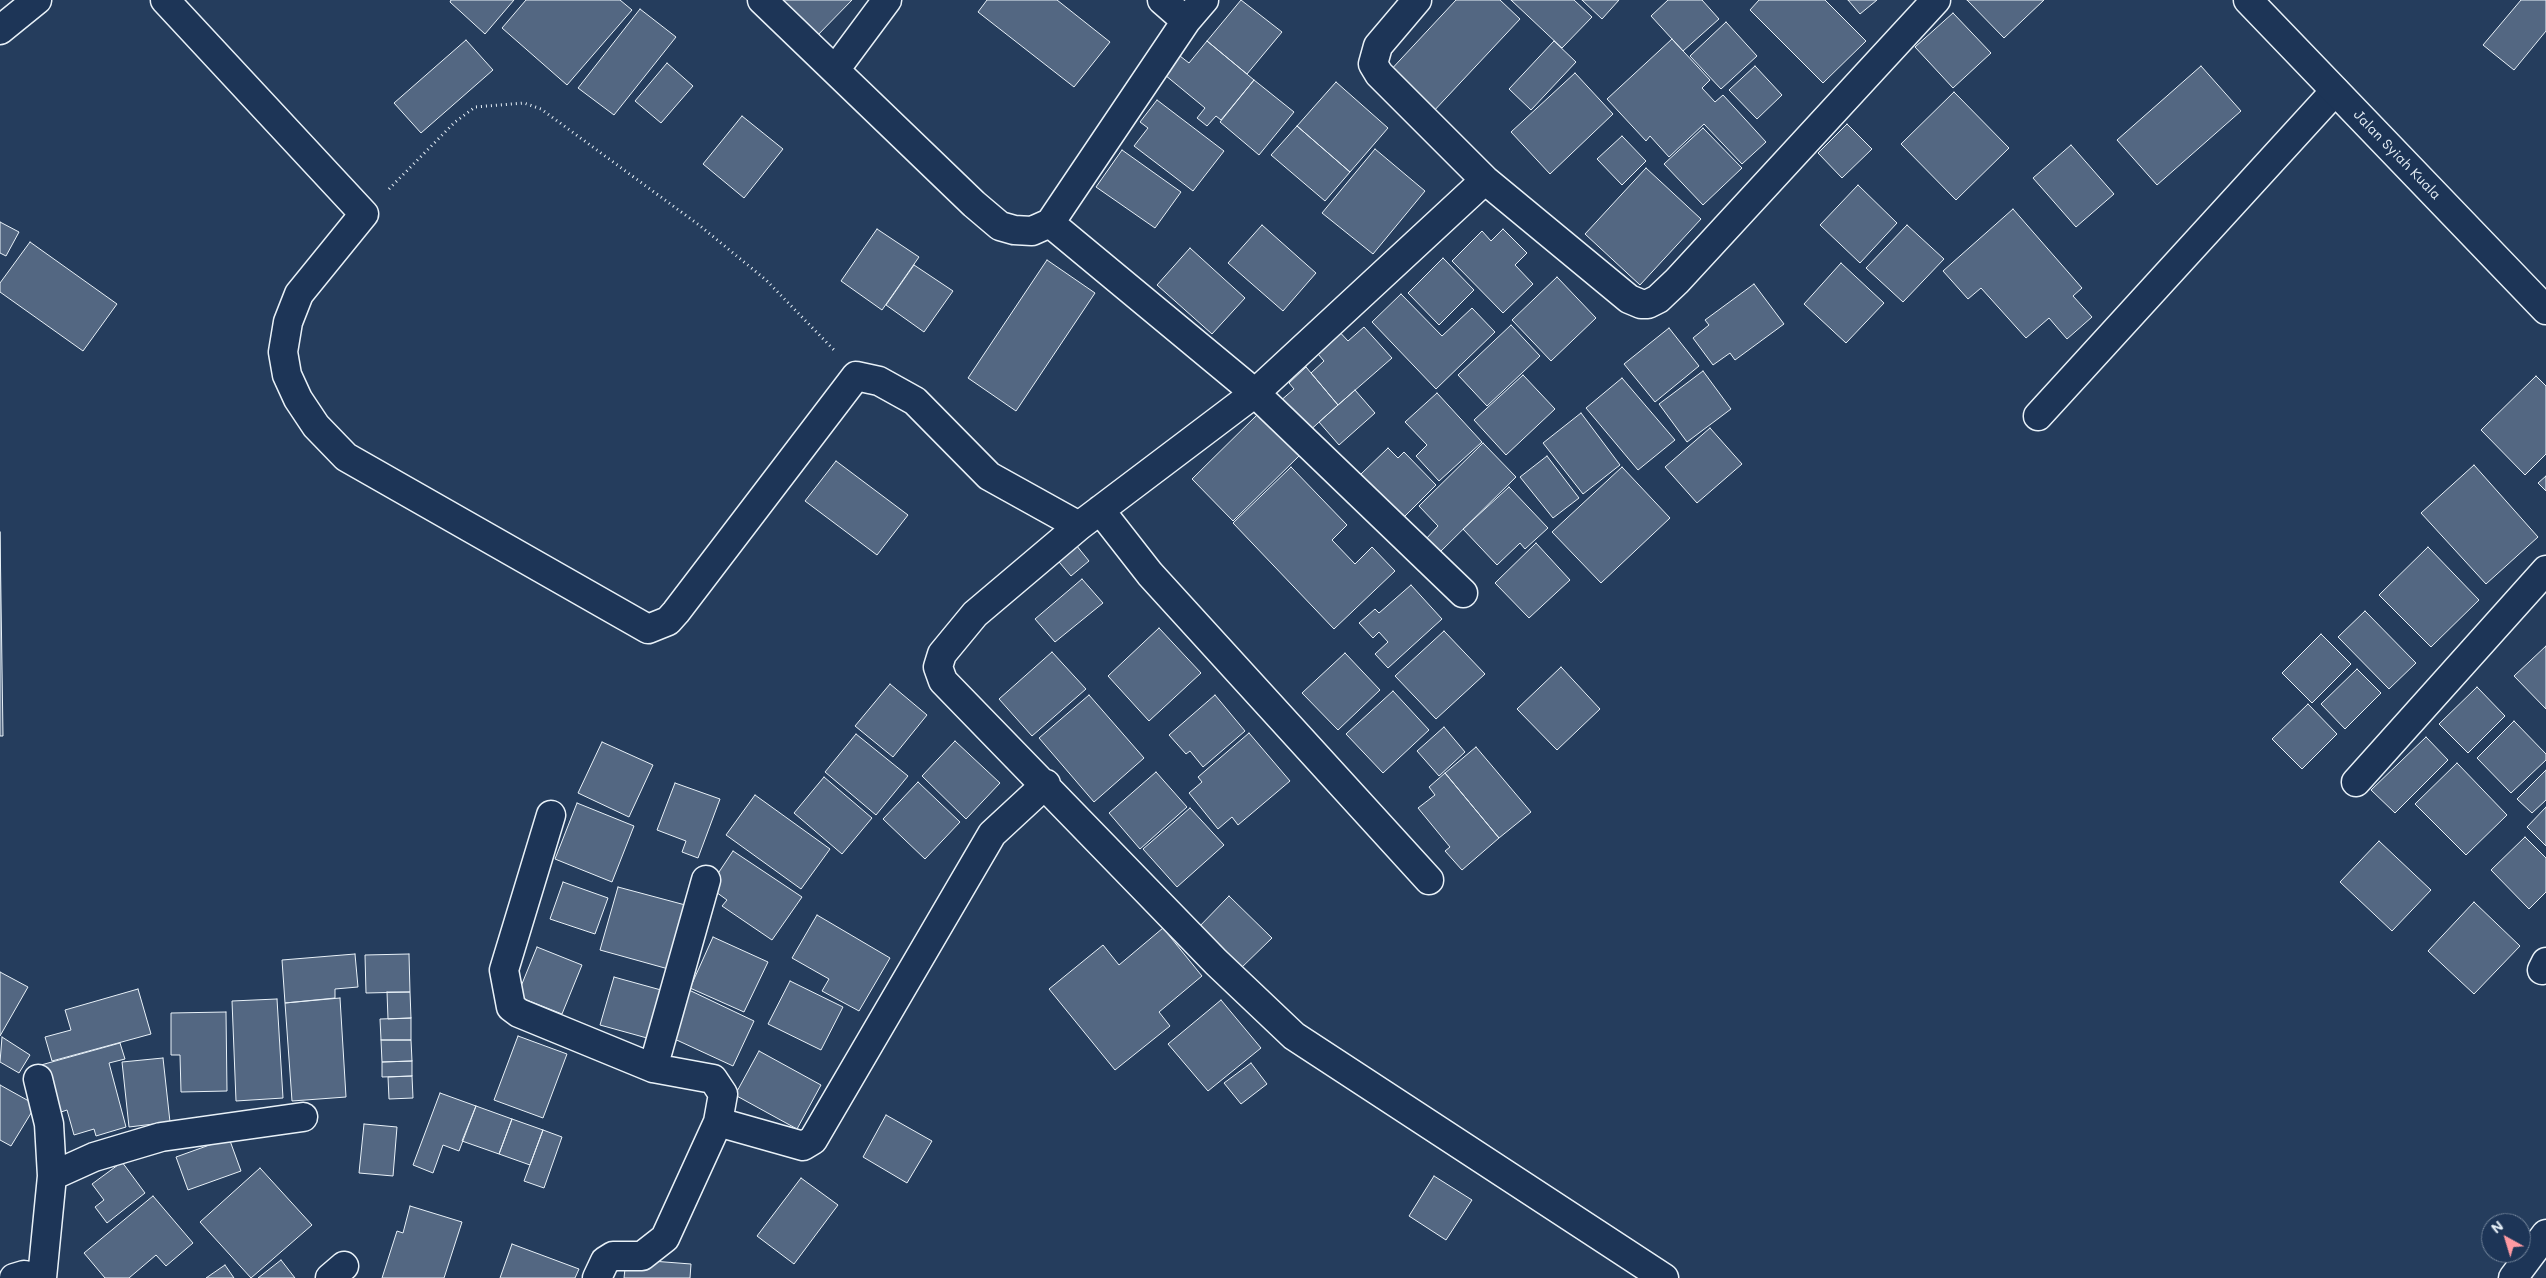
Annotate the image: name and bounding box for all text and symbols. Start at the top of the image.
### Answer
street label: Jalan Syiah Kuala [2350,107,2444,203]
north arrow [2481,1213,2531,1263]
text: N [2487,1216,2507,1237]

